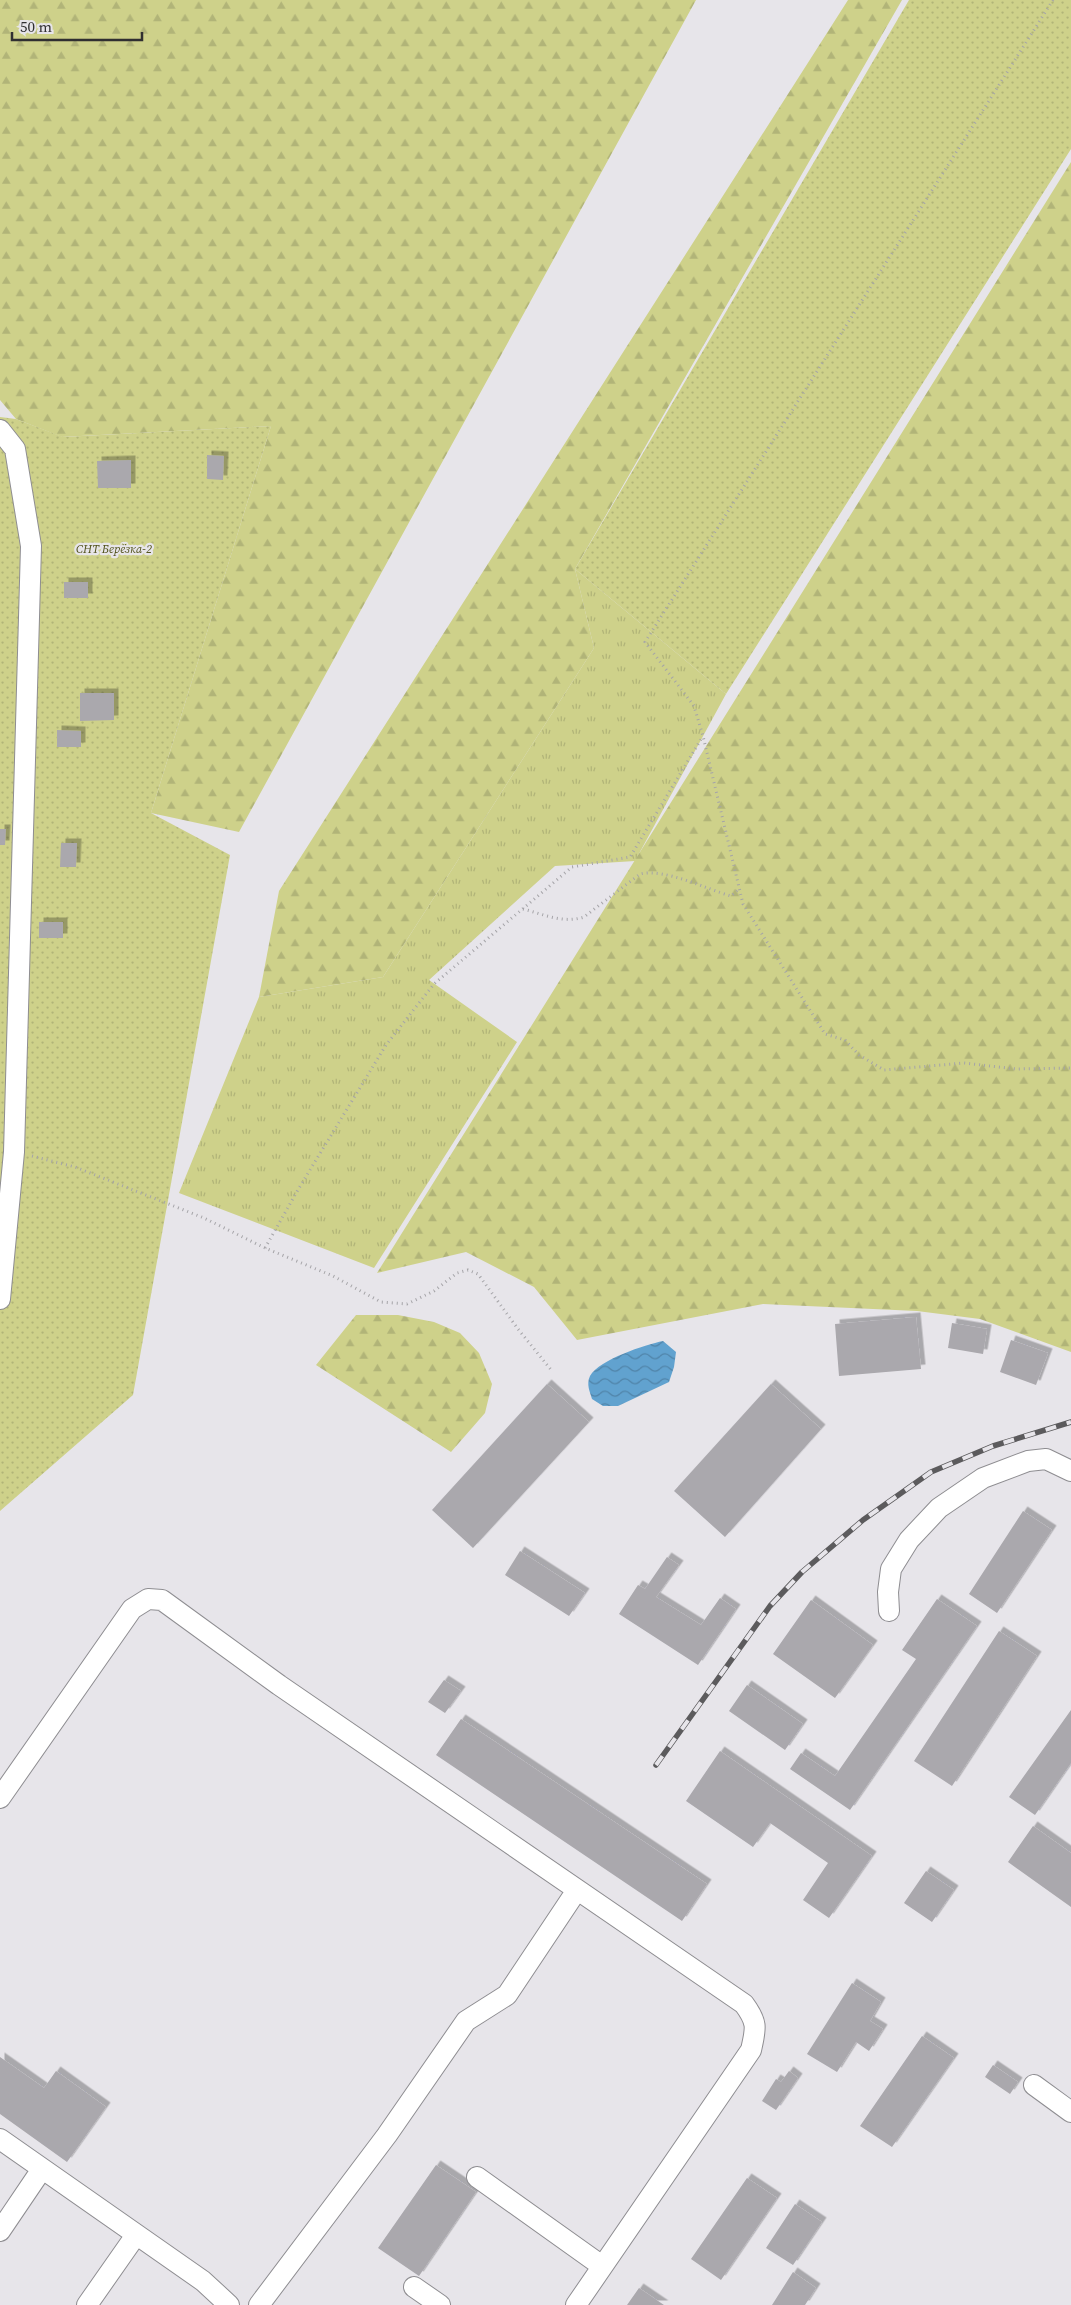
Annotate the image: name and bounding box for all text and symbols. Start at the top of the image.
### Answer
scale bar [12,10,142,42]
text: 50 m [20,16,52,37]
park label: СНТ Берёзка-2 [76,541,152,557]

